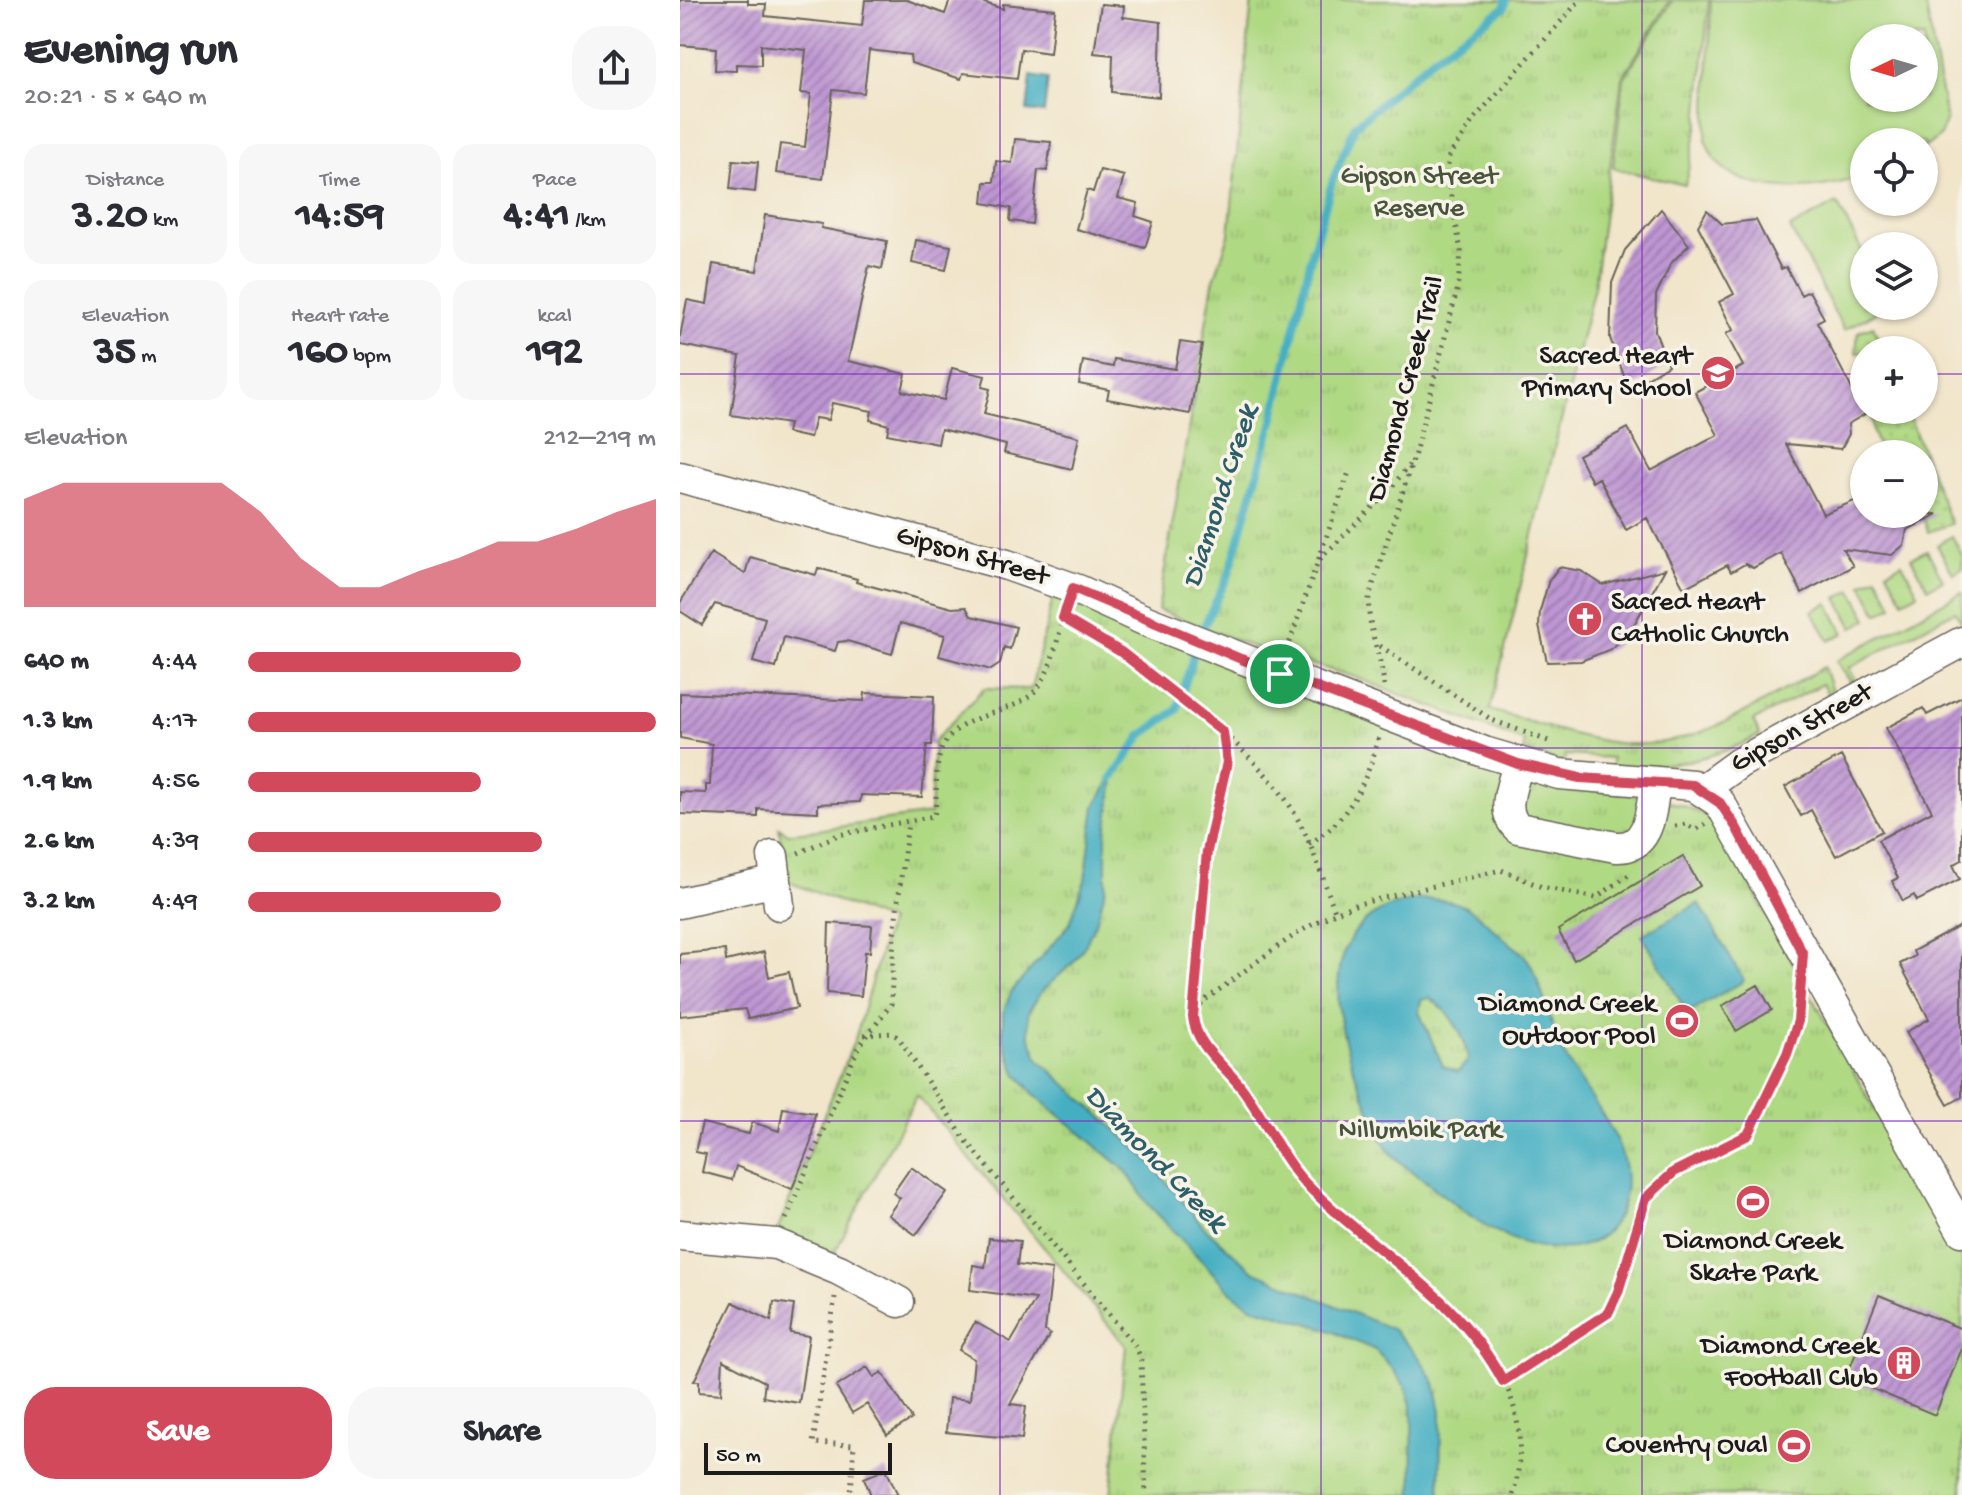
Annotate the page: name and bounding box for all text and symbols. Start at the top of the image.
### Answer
north arrow [1850,24,1938,112]
map controls [1850,24,1938,528]
button: share [572,26,656,110]
text: Evening run [24,27,237,79]
text: 20:21 · 5 × 640 m [24,83,207,114]
button: locate [1850,128,1938,216]
park label: Gipson Street Reserve [1341,161,1500,226]
text: Distance [86,168,164,194]
text: Time [320,168,360,194]
text: Pace [533,168,576,194]
text: 3.20 [72,194,148,241]
text: 14:59 [296,194,384,241]
text: 4:41 [503,194,570,241]
text: km [148,208,178,234]
text: /km [570,208,606,234]
button: layers [1850,232,1938,320]
street label: Diamond Creek Trail [1360,273,1453,507]
text: Elevation [82,304,169,330]
text: Heart rate [291,304,389,330]
text: kcal [537,304,572,330]
text: 35 [94,330,136,377]
text: 160 [289,330,348,377]
text: 192 [527,330,583,377]
button: + [1850,336,1938,424]
place label: Sacred Heart Primary School [1521,341,1695,406]
text: m [136,344,157,370]
text: bpm [348,344,391,370]
school or university icon: Sacred Heart Primary School [1699,354,1737,392]
water label: Diamond Creek [1176,399,1269,593]
text: Elevation [24,424,127,455]
text: 212–219 m [543,424,656,455]
button: − [1850,440,1938,528]
street label: Gipson Street [892,520,1054,595]
place label: Sacred Heart Catholic Church [1611,587,1789,652]
church icon: Sacred Heart Catholic Church [1566,600,1604,638]
pin [1246,640,1314,708]
text: 640 m [24,647,89,678]
text: 4:44 [152,647,197,678]
icon: arrive [1258,652,1302,696]
street label: Gipson Street [1725,675,1881,781]
text: 1.3 km [24,707,92,738]
text: 4:17 [152,707,196,738]
text: 1.9 km [24,767,92,798]
text: 4:56 [152,767,199,798]
text: 2.6 km [24,827,94,858]
text: 4:39 [152,827,199,858]
text: 3.2 km [24,887,95,918]
text: 4:49 [152,887,198,918]
place label: Diamond Creek Outdoor Pool [1477,989,1659,1054]
sports icon: Diamond Creek Outdoor Pool [1663,1002,1701,1040]
water label: Diamond Creek [1076,1080,1234,1242]
park label: Nillumbik Park [1338,1115,1504,1148]
sports icon: Diamond Creek Skate Park [1734,1183,1772,1221]
place label: Diamond Creek Skate Park [1662,1226,1844,1291]
place label: Diamond Creek Football Club [1699,1331,1881,1396]
building icon: Diamond Creek Football Club [1885,1344,1923,1382]
button: Save [24,1387,332,1479]
button: Share [348,1387,656,1479]
sports icon: Coventry Oval [1775,1427,1813,1465]
place label: Coventry Oval [1606,1430,1768,1463]
scale bar [704,1439,892,1475]
text: 50 m [716,1444,761,1470]

